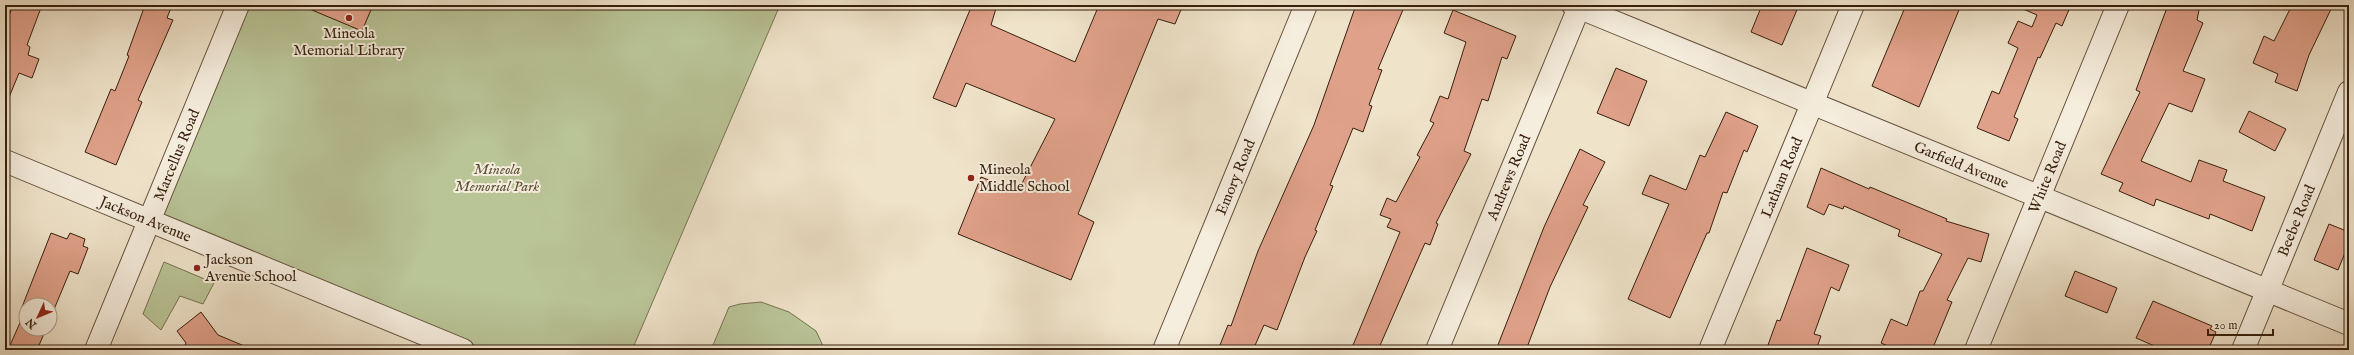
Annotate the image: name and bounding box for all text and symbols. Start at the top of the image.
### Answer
marker: Mineola Memorial Library [344,13,354,23]
place label: Mineola Memorial Library [293,24,405,60]
street label: Marcellus Road [149,105,204,204]
street label: Andrews Road [1482,131,1535,224]
street label: Latham Road [1756,133,1807,220]
street label: Emory Road [1211,135,1260,218]
street label: Garfield Avenue [1911,137,2012,193]
street label: White Road [2024,137,2071,216]
park label: Mineola Memorial Park [455,160,539,196]
place label: Mineola Middle School [979,160,1070,196]
marker: Mineola Middle School [966,173,976,183]
street label: Beebe Road [2273,181,2320,259]
street label: Jackson Avenue [95,191,194,246]
place label: Jackson Avenue School [203,250,297,286]
marker: Jackson Avenue School [192,263,202,273]
north arrow [18,297,58,337]
scale bar [2208,311,2273,337]
text: N [23,315,41,332]
text: 20 m [2214,318,2237,333]

